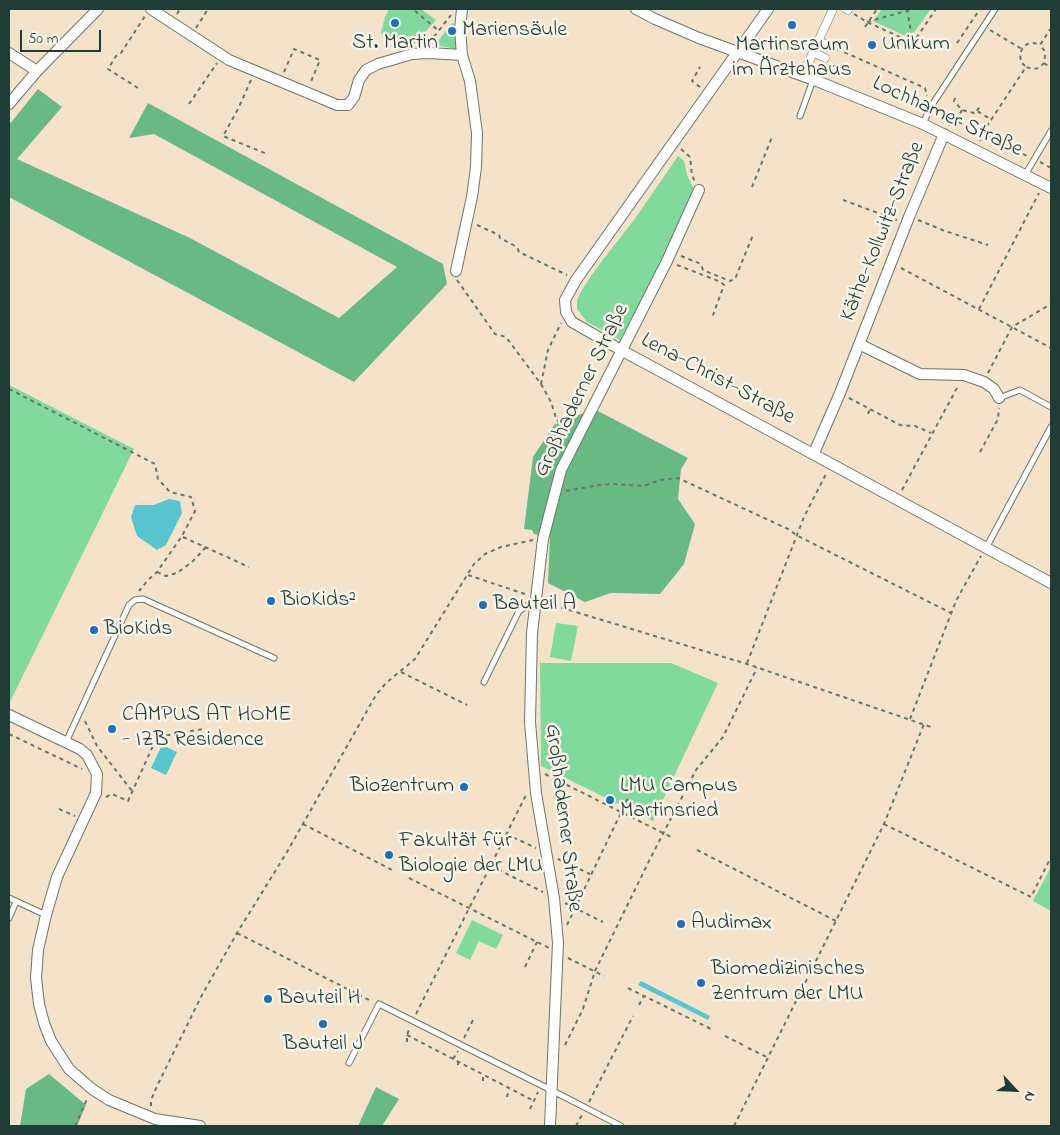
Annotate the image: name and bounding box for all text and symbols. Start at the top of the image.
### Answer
marker: St. Martin [389,17,401,29]
place label: Mariensäule [462,18,567,44]
marker: Martinsraum im Ärztehaus [786,19,798,31]
scale bar [22,20,104,52]
marker: Mariensäule [446,25,458,37]
text: 50 m [28,28,58,50]
place label: St. Martin [352,31,438,57]
place label: Unikum [882,32,950,58]
place label: Martinsraum im Ärztehaus [732,33,852,84]
marker: Unikum [866,39,878,51]
street label: Lochhamer Straße [868,72,1026,164]
street label: Käthe-Kollwitz-Straße [836,138,932,326]
street label: Großhaderner Straße [530,300,636,482]
street label: Lena-Christ-Straße [635,328,799,432]
place label: BioKids² [281,588,356,614]
place label: Bauteil A [493,592,576,618]
marker: BioKids² [265,595,277,607]
marker: Bauteil A [477,599,489,611]
place label: BioKids [104,617,172,643]
marker: BioKids [88,624,100,636]
place label: CAMPUS AT HOME - IZB Residence [122,703,292,754]
marker: CAMPUS AT HOME - IZB Residence [106,723,118,735]
street label: Großhaderner Straße [537,723,587,913]
place label: Biozentrum [350,774,454,800]
place label: LMU Campus Martinsried [620,774,738,826]
marker: Biozentrum [458,781,470,793]
marker: LMU Campus Martinsried [604,794,616,806]
place label: Fakultät für Biologie der LMU [399,829,543,880]
marker: Fakultät für Biologie der LMU [383,849,395,861]
place label: Audimax [691,911,772,937]
marker: Audimax [675,918,687,930]
place label: Biomedizinisches Zentrum der LMU [711,957,865,1008]
marker: Biomedizinisches Zentrum der LMU [695,977,707,989]
place label: Bauteil H [278,986,360,1012]
marker: Bauteil H [262,993,274,1005]
marker: Bauteil J [317,1018,329,1030]
place label: Bauteil J [283,1032,363,1058]
north arrow [990,1065,1040,1115]
text: N [1018,1088,1041,1105]

